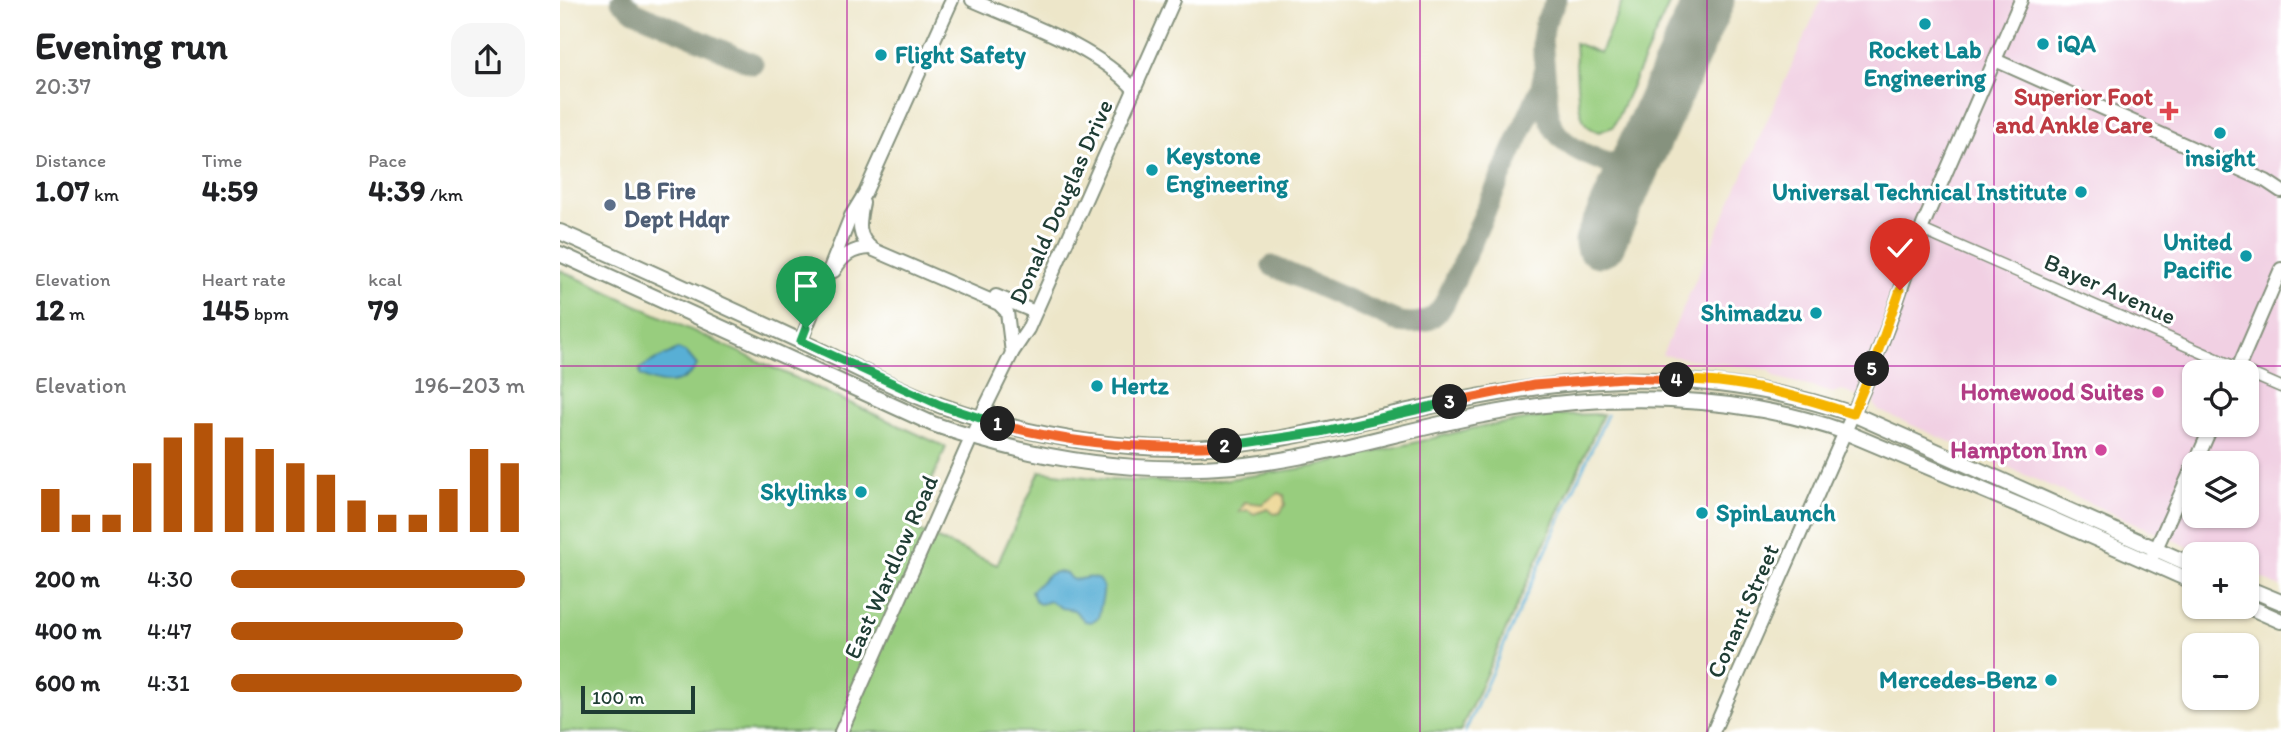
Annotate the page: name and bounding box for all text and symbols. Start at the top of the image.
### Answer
marker: Rocket Lab Engineering [1917,16,1933,32]
text: Evening run [35,23,228,69]
button: share [451,23,525,97]
place label: iQA [2057,29,2097,58]
place label: Rocket Lab Engineering [1864,35,1987,93]
marker: iQA [2035,36,2051,52]
place label: Flight Safety [895,40,1027,70]
marker: Flight Safety [873,47,889,63]
text: 20:37 [35,72,91,100]
place label: Superior Foot and Ankle Care [1995,82,2153,139]
street label: Donald Douglas Drive [1002,95,1119,309]
marker: Superior Foot and Ankle Care [2159,101,2179,121]
marker: insight [2212,125,2228,141]
place label: Keystone Engineering [1166,141,1289,199]
place label: insight [2185,143,2255,173]
text: Distance [35,149,106,172]
text: Time [202,149,242,172]
text: Pace [368,149,406,172]
marker: Keystone Engineering [1144,162,1160,178]
text: 1.07 [35,172,90,209]
text: 4:59 [202,172,258,209]
text: 4:39 [368,172,426,209]
place label: LB Fire Dept Hdqr [624,176,730,234]
place label: Universal Technical Institute [1772,177,2067,206]
text: km [90,183,119,206]
text: /km [426,183,463,206]
marker: Universal Technical Institute [2073,184,2089,200]
marker: LB Fire Dept Hdqr [602,197,618,213]
pin [1870,218,1930,290]
place label: United Pacific [2163,227,2233,284]
icon: check [1881,229,1919,267]
street label: Bayer Avenue [2040,247,2181,330]
marker: United Pacific [2238,248,2254,264]
pin [776,256,836,328]
icon: arrive [787,267,825,305]
text: Elevation [35,268,111,291]
text: Heart rate [202,268,286,291]
text: kcal [368,268,402,291]
text: 12 [35,291,65,328]
text: 145 [202,291,249,328]
text: 79 [368,291,399,328]
place label: Shimadzu [1701,298,1803,327]
text: m [65,302,85,325]
text: bpm [249,302,289,325]
marker: Shimadzu [1808,305,1824,321]
pin: 5 [1854,352,1890,386]
text: 5 [1867,357,1876,380]
map controls [2182,360,2259,710]
button: locate [2182,360,2259,437]
pin: 4 [1660,362,1694,398]
text: 4 [1671,368,1682,391]
text: Elevation [35,371,126,399]
text: 196–203 m [414,371,525,399]
place label: Hertz [1111,371,1170,400]
place label: Homewood Suites [1960,377,2144,406]
marker: Hertz [1089,378,1105,394]
pin: 3 [1432,384,1468,420]
marker: Homewood Suites [2150,384,2166,400]
text: 3 [1444,390,1455,413]
pin: 1 [980,406,1016,442]
text: 1 [993,412,1002,435]
pin: 2 [1208,428,1242,464]
text: 2 [1220,434,1230,457]
place label: Hampton Inn [1950,435,2087,465]
marker: Hampton Inn [2093,442,2109,458]
button: layers [2182,451,2259,528]
street label: East Wardlow Road [837,470,944,663]
place label: Skylinks [760,477,847,507]
marker: Skylinks [853,484,869,500]
place label: SpinLaunch [1716,498,1836,528]
marker: SpinLaunch [1694,505,1710,521]
street label: Conant Street [1700,539,1785,682]
button: + [2182,542,2259,619]
text: 200 m [35,565,100,593]
text: 4:30 [147,565,193,593]
text: 400 m [35,617,102,645]
text: 4:47 [147,617,192,645]
button: − [2182,633,2259,710]
place label: Mercedes-Benz [1879,665,2038,694]
text: 600 m [35,669,100,697]
text: 4:31 [147,669,190,697]
marker: Mercedes-Benz [2043,672,2059,688]
scale bar [581,683,695,715]
text: 100 m [592,686,644,709]

